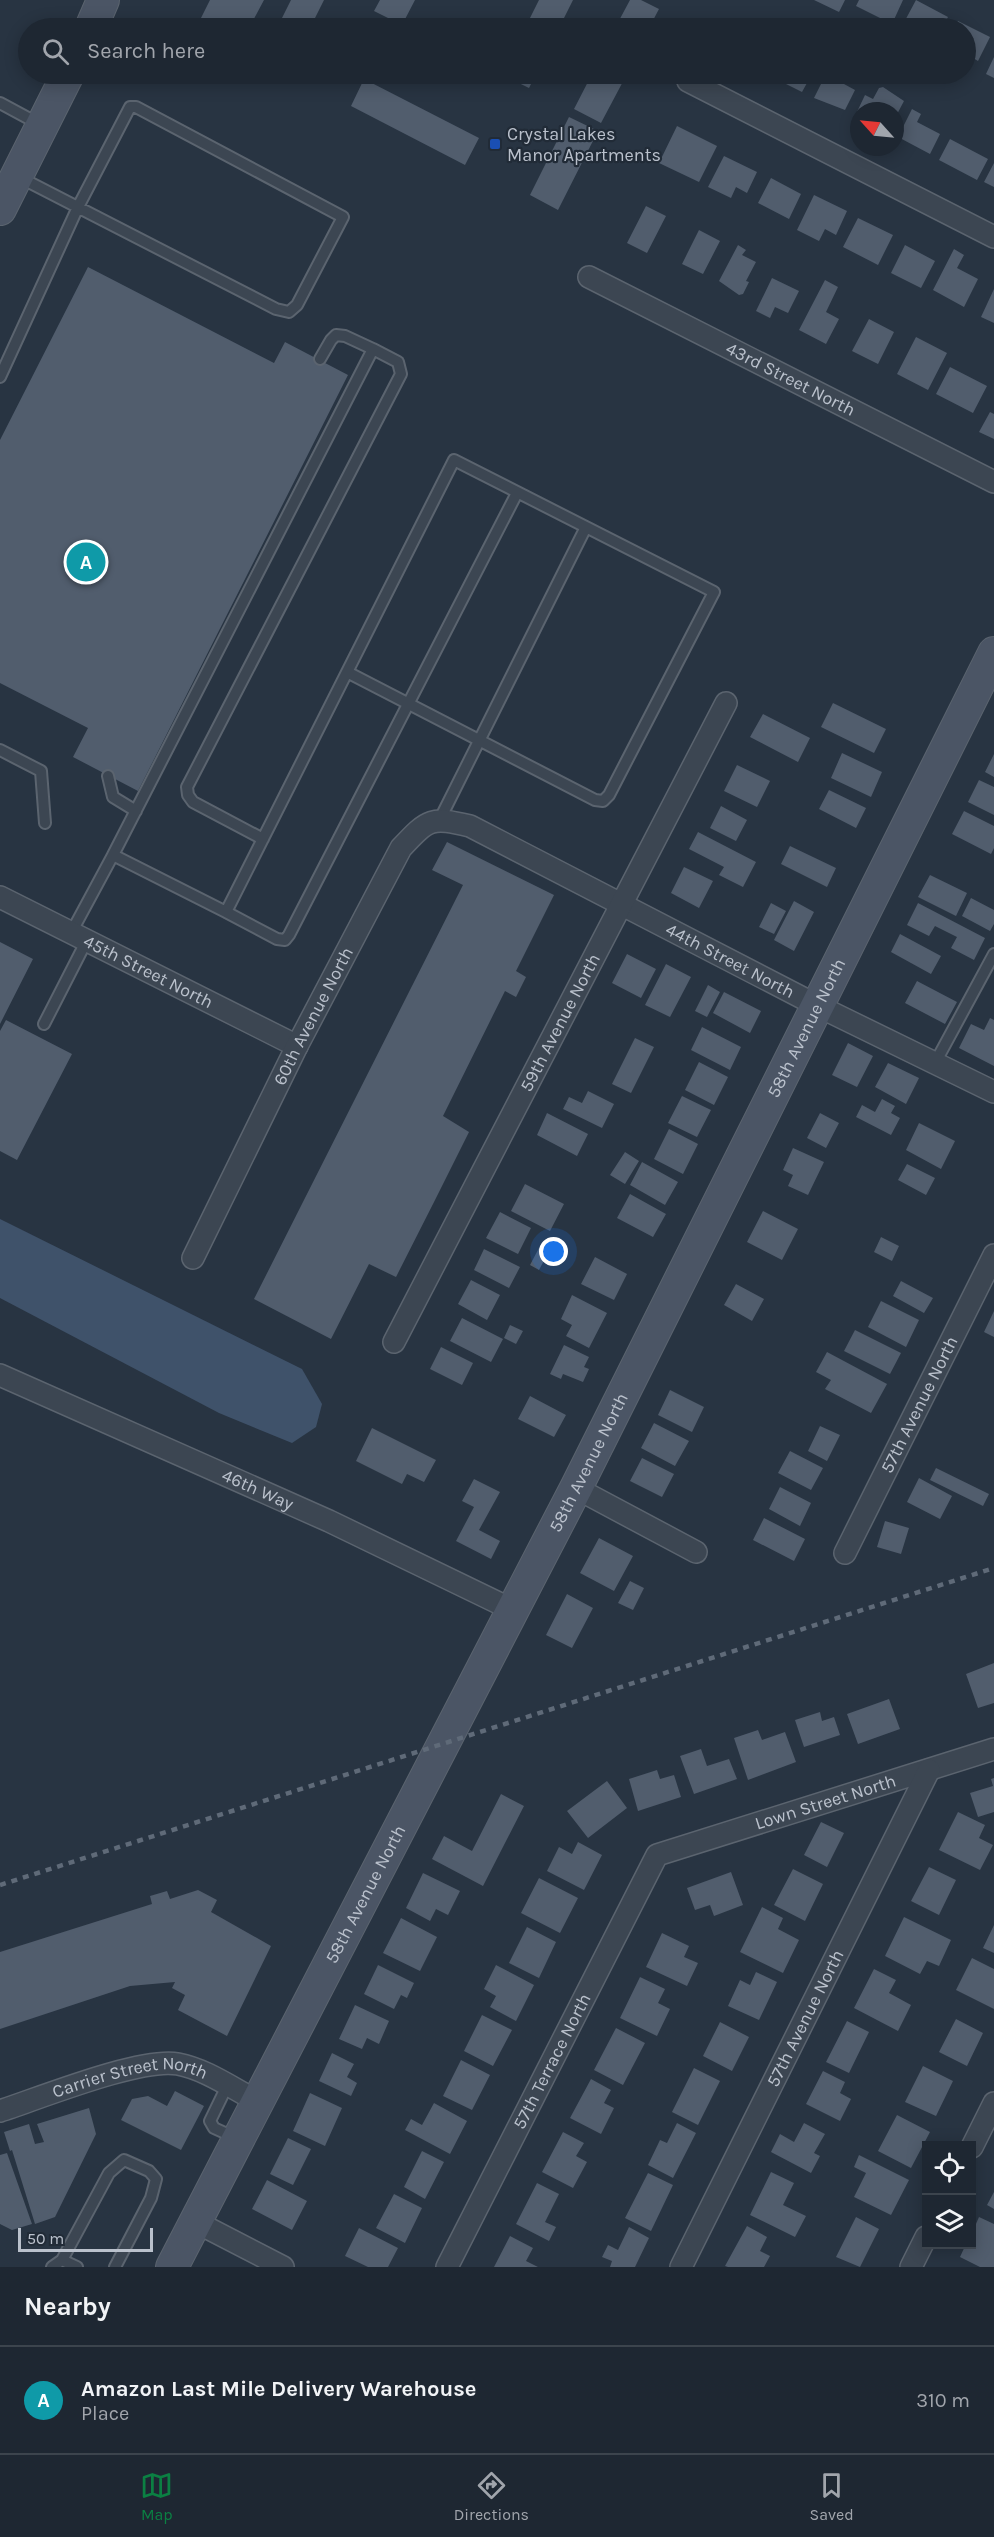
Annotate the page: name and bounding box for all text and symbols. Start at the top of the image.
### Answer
search box [18,18,976,84]
icon: search [39,35,72,68]
text: Search here [87,38,205,64]
north arrow [850,102,904,156]
place label: Crystal Lakes Manor Apartments [507,123,661,166]
marker: Crystal Lakes Manor Apartments [488,137,502,151]
street label: 43rd Street North [722,337,859,421]
pin: A [66,540,106,584]
street label: 44th Street North [662,918,798,1003]
street label: 45th Street North [80,930,217,1013]
street label: 60th Avenue North [268,943,358,1089]
street label: 59th Avenue North [515,950,605,1095]
street label: 58th Avenue North [762,955,850,1101]
your location [539,1237,568,1266]
street label: 57th Avenue North [876,1332,963,1477]
street label: 58th Avenue North [544,1389,633,1536]
street label: 46th Way [218,1464,298,1515]
street label: Lown Street North [752,1770,899,1835]
street label: 58th Avenue North [320,1821,410,1967]
street label: 57th Avenue North [762,1946,849,2090]
street label: 57th Terrace North [508,1990,596,2133]
street label: Carrier Street North [49,2052,211,2103]
map controls [922,2141,976,2249]
button: locate [922,2141,976,2195]
button: layers [922,2195,976,2249]
scale bar [18,2225,153,2252]
text: 50 m [27,2229,64,2248]
text: Nearby [24,2291,111,2322]
text: Amazon Last Mile Delivery Warehouse [81,2376,476,2402]
text: A [37,2389,50,2412]
text: 310 m [916,2389,970,2412]
text: Place [81,2402,129,2425]
tab: Map [140,2469,173,2524]
tab: Directions [454,2469,529,2524]
tab: Saved [810,2469,854,2524]

